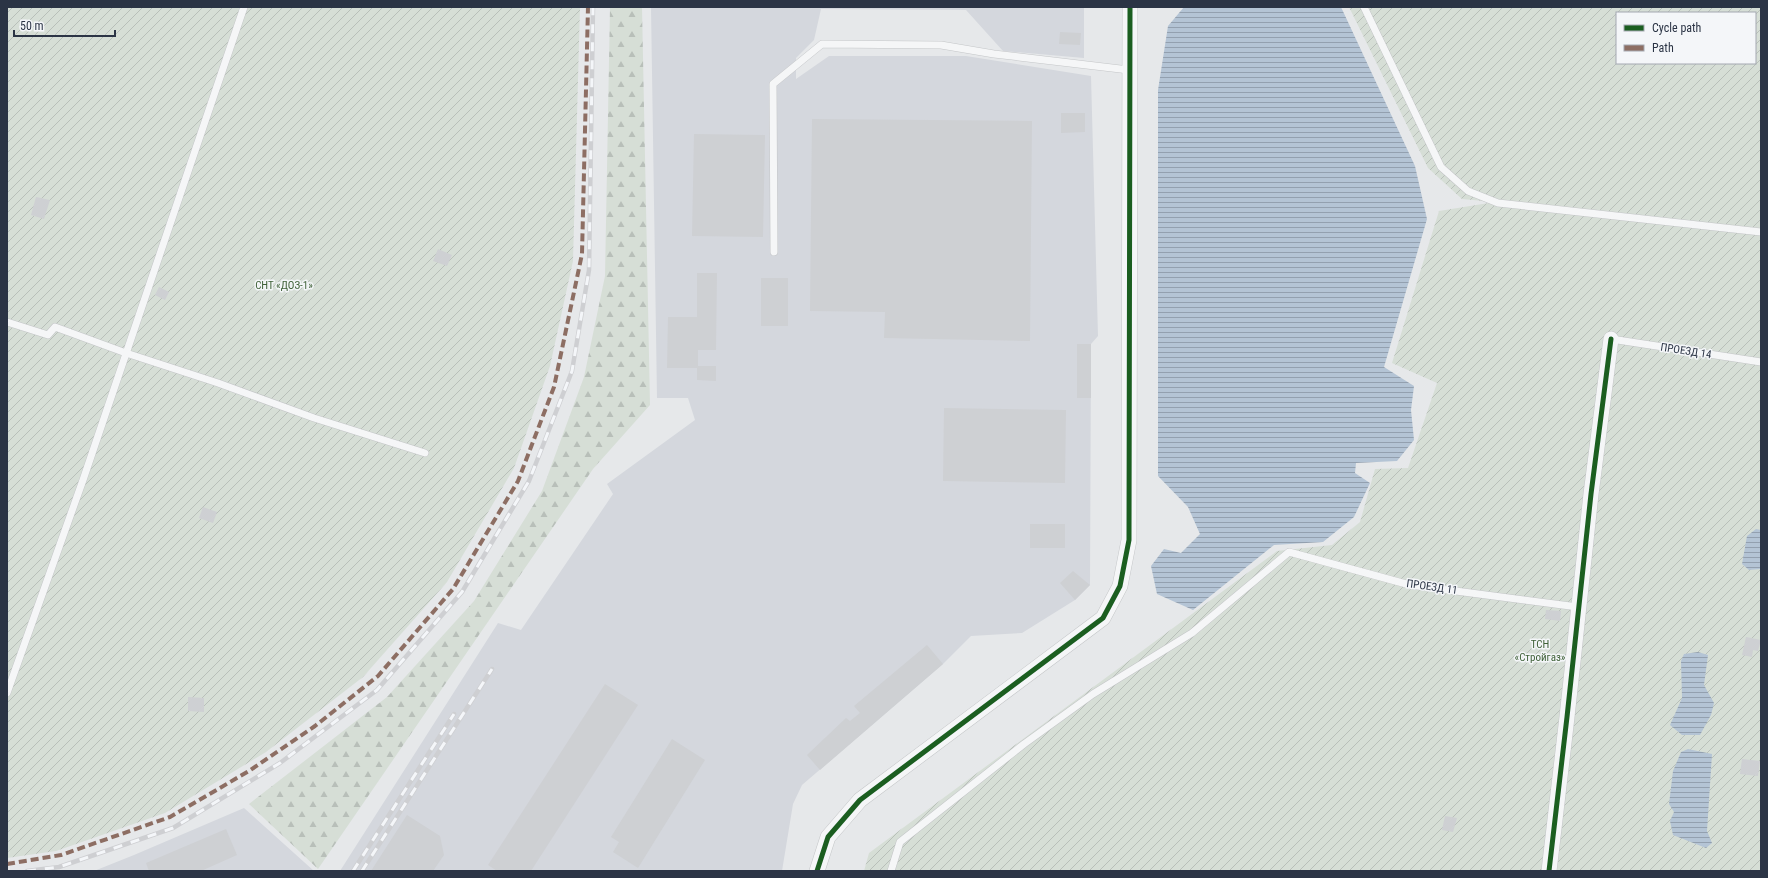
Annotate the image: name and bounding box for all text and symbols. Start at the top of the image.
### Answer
scale bar [14,12,115,38]
legend [1616,12,1756,64]
text: 50 m [20,19,44,33]
text: Cycle path [1652,21,1702,35]
text: Path [1652,41,1674,55]
park label: СНТ «ДОЗ-1» [255,279,313,292]
street label: ПРОЕЗД 14 [1660,341,1713,362]
street label: ПРОЕЗД 11 [1406,577,1458,597]
park label: ТСН «Стройгаз» [1515,638,1566,664]

